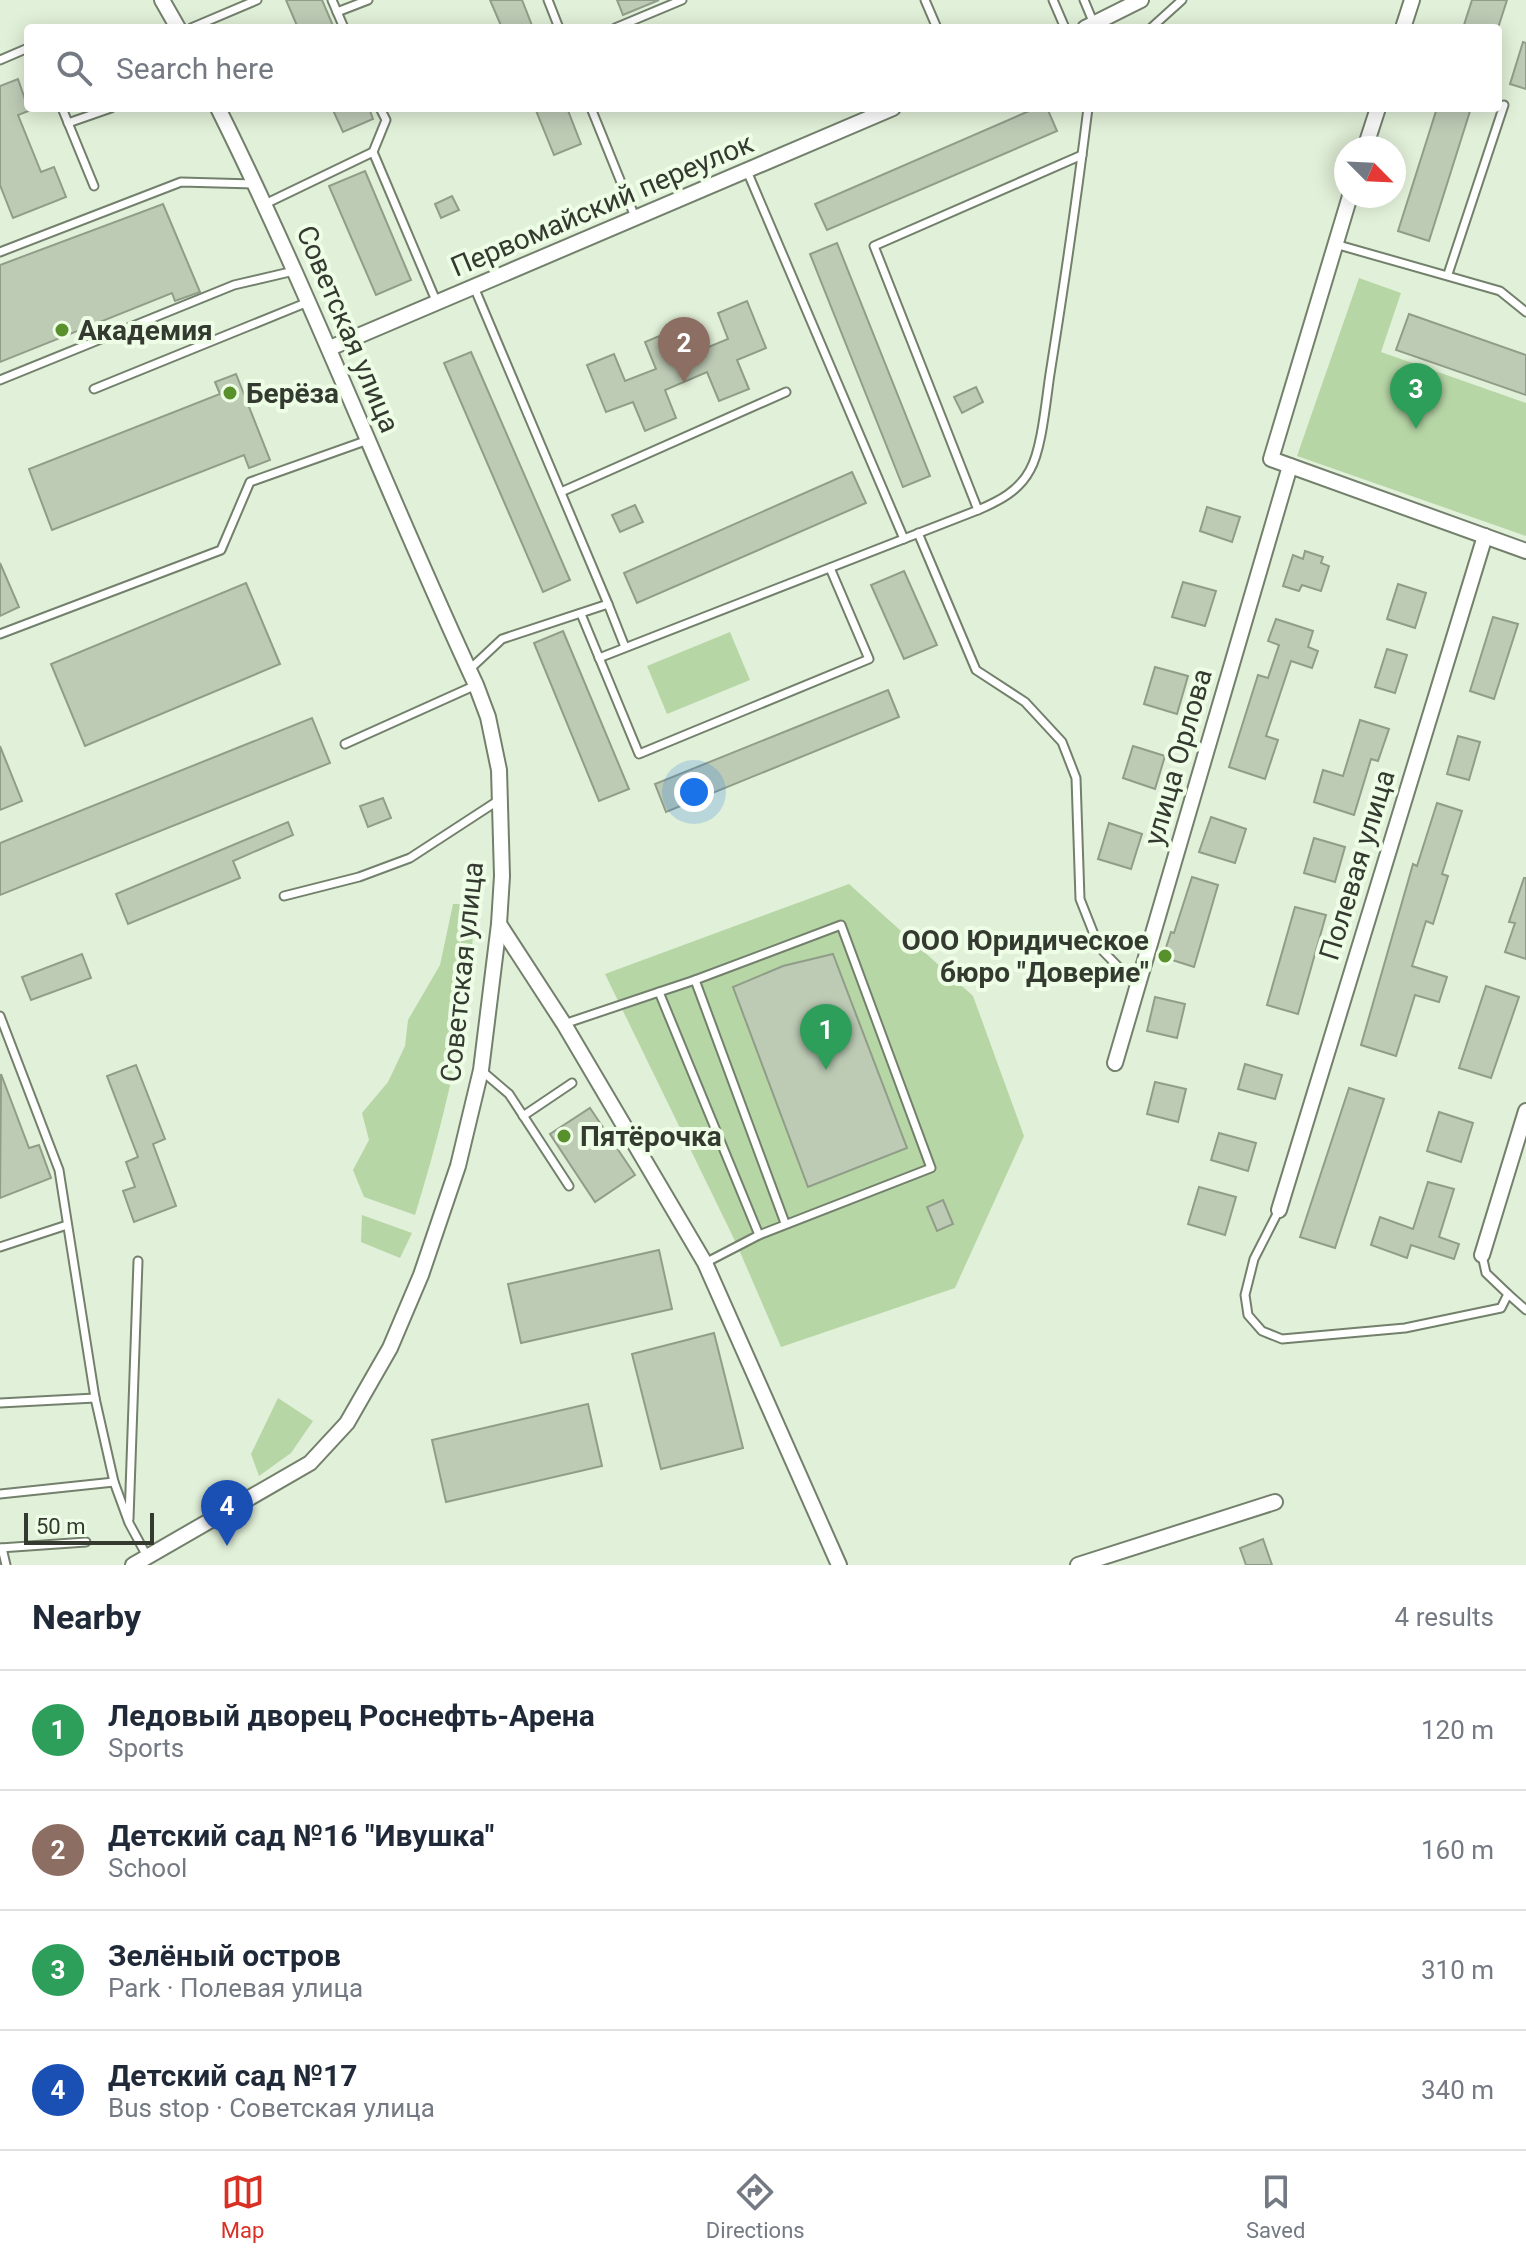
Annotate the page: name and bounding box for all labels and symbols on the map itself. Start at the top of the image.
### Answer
street label: Первомайский переулок [446,126,758,284]
north arrow [1334,136,1406,208]
street label: Советская улица [290,221,406,437]
place label: Академия [78,314,213,347]
pin: 2 [658,317,710,383]
marker: Академия [53,321,71,339]
pin: 3 [1390,363,1442,429]
place label: Берёза [246,377,339,410]
marker: Берёза [221,384,239,402]
street label: улица Орлова [1137,665,1219,849]
street label: Полевая улица [1312,766,1402,964]
your location [674,772,714,812]
street label: Советская улица [434,860,490,1084]
place label: ООО Юридическое бюро "Доверие" [901,924,1149,989]
marker: ООО Юридическое бюро "Доверие" [1156,947,1174,965]
pin: 1 [800,1004,852,1070]
place label: Пятёрочка [580,1120,722,1153]
marker: Пятёрочка [555,1127,573,1145]
pin: 4 [201,1480,253,1546]
scale bar [24,1509,154,1545]

